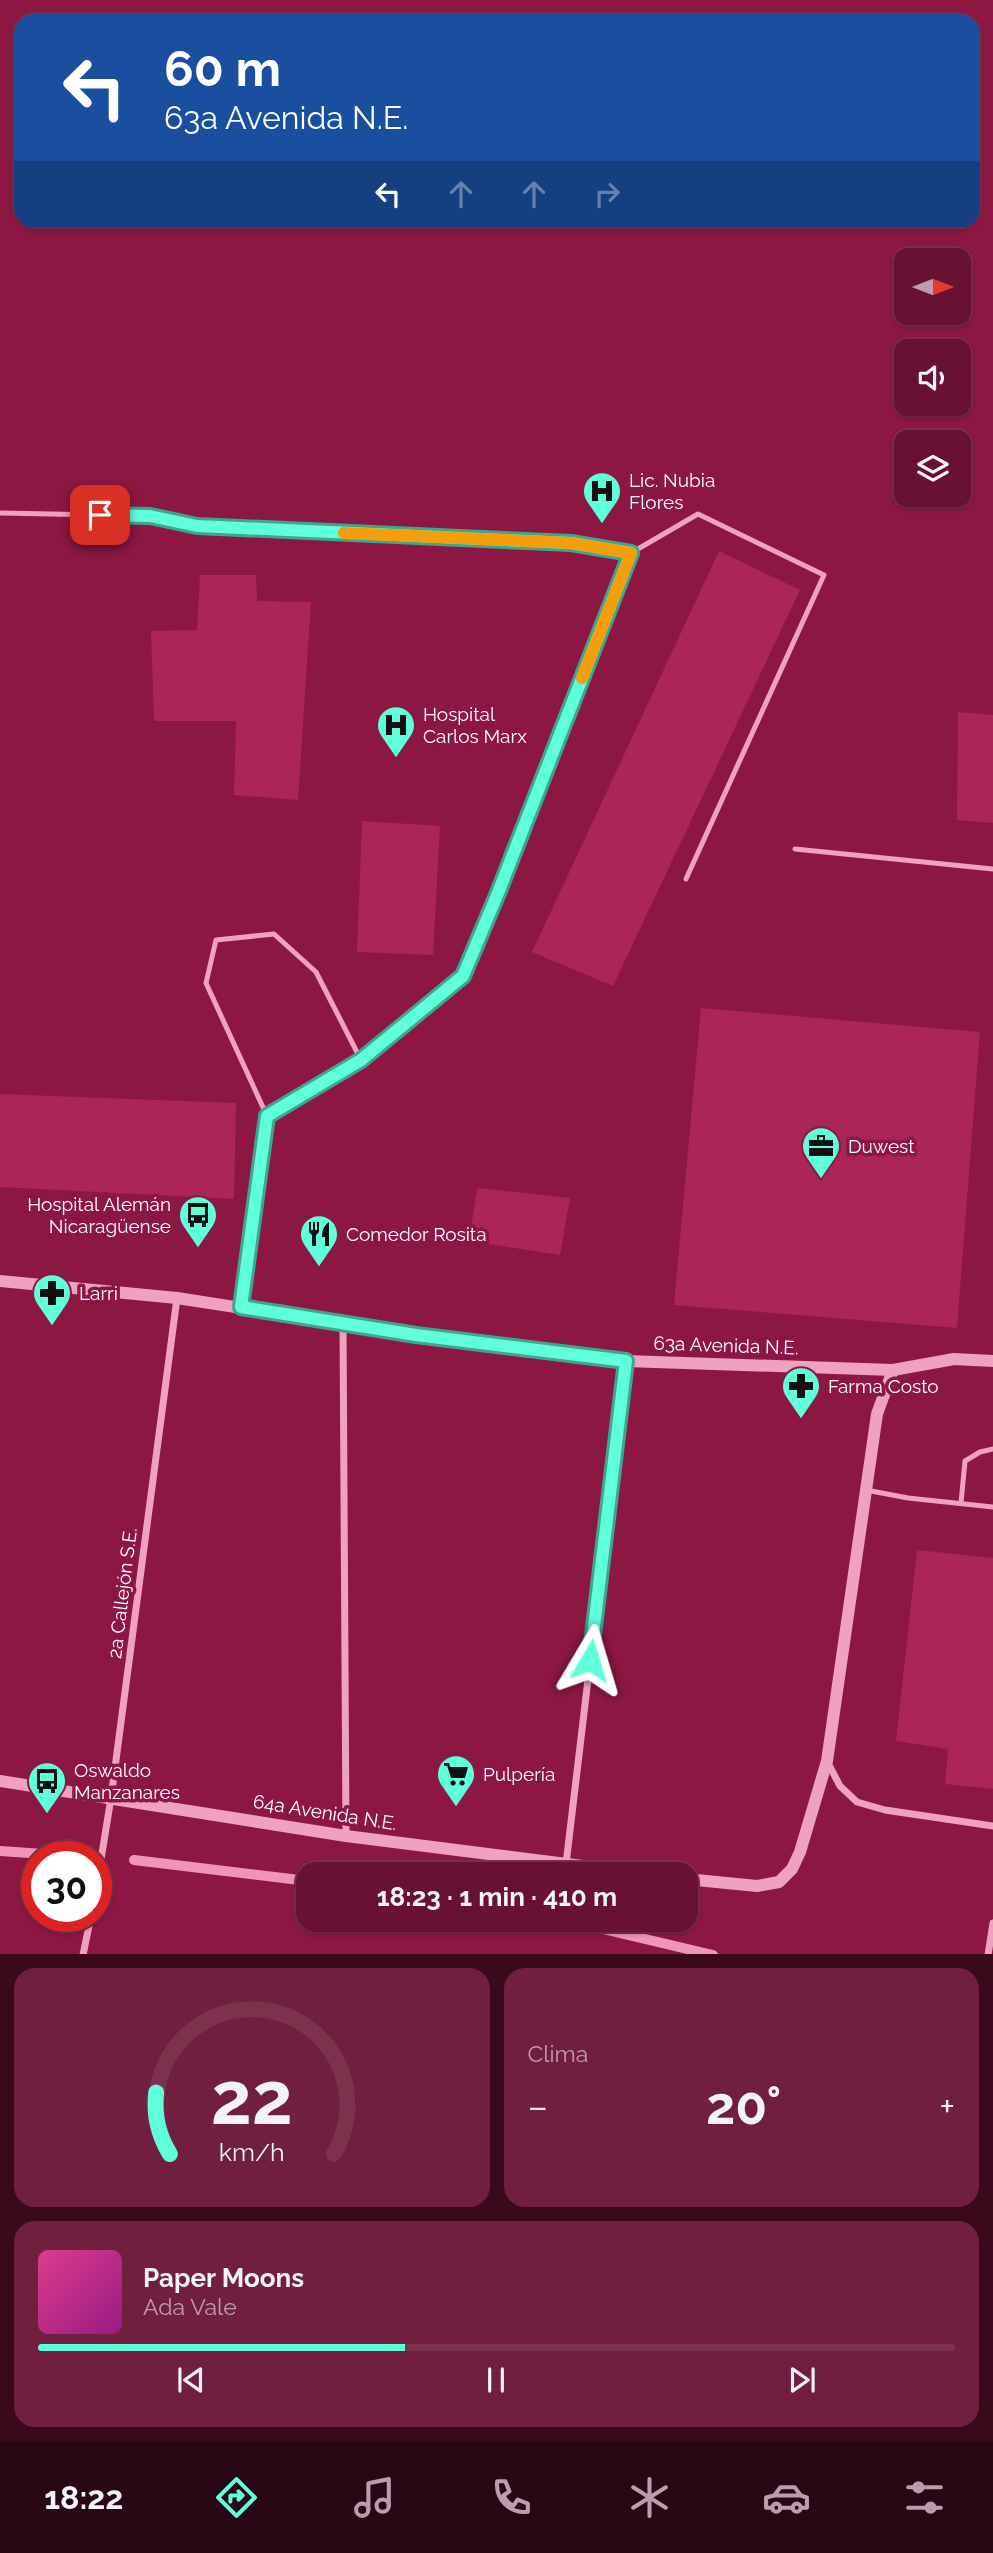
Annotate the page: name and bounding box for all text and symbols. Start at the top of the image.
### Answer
text: 60 m [164,40,281,97]
icon: left [49,42,140,133]
text: 63a Avenida N.E. [164,99,408,136]
icon: left [369,175,407,213]
icon: ahead [442,175,480,213]
icon: ahead [515,175,553,213]
icon: right [588,175,626,213]
north arrow [894,248,971,326]
map controls [894,248,971,507]
button: sound [894,339,971,416]
button: layers [894,430,971,507]
place label: Lic. Nubia Flores [629,469,715,513]
hospital icon: Lic. Nubia Flores [581,470,623,525]
pin [70,485,130,545]
icon: arrive [81,496,119,534]
place label: Hospital Carlos Marx [423,703,527,747]
hospital icon: Hospital Carlos Marx [375,704,417,759]
office icon: Duwest [800,1125,842,1180]
place label: Duwest [848,1135,915,1157]
place label: Hospital Alemán Nicaragüense [27,1193,171,1237]
bus stop icon: Hospital Alemán Nicaragüense [177,1194,219,1249]
restaurant icon: Comedor Rosita [298,1213,340,1268]
place label: Comedor Rosita [346,1223,487,1245]
pharmacy icon: Larri [31,1272,73,1327]
place label: Larri [79,1282,118,1304]
street label: 63a Avenida N.E. [653,1331,799,1359]
pharmacy icon: Farma Costo [780,1365,822,1420]
place label: Farma Costo [828,1375,939,1397]
street label: 2a Callejón S.E. [103,1526,141,1660]
position arrow [553,1623,627,1697]
supermarket icon: Pulpería [435,1753,477,1808]
place label: Oswaldo Manzanares [74,1759,180,1803]
bus stop icon: Oswaldo Manzanares [26,1760,68,1815]
place label: Pulpería [483,1763,555,1785]
street label: 64a Avenida N.E. [252,1790,398,1834]
speed limit sign: 30 [21,1841,112,1932]
text: 18:23 · 1 min · 410 m [377,1882,617,1912]
text: Clima [528,2040,588,2067]
text: 22 [211,2056,293,2141]
text: 20° [706,2075,781,2136]
text: − [528,2084,548,2129]
text: + [939,2084,955,2129]
text: km/h [219,2136,285,2166]
text: Paper Moons [143,2263,304,2293]
text: Ada Vale [143,2293,237,2320]
icon: previous [172,2361,210,2399]
icon: pause [477,2361,515,2399]
icon: next [783,2361,821,2399]
icon: directions [212,2473,261,2522]
icon: music [350,2473,399,2522]
icon: phone [487,2473,536,2522]
icon: climate [625,2473,674,2522]
icon: car [762,2473,811,2522]
icon: filters [900,2473,949,2522]
text: 18:22 [44,2479,123,2516]

